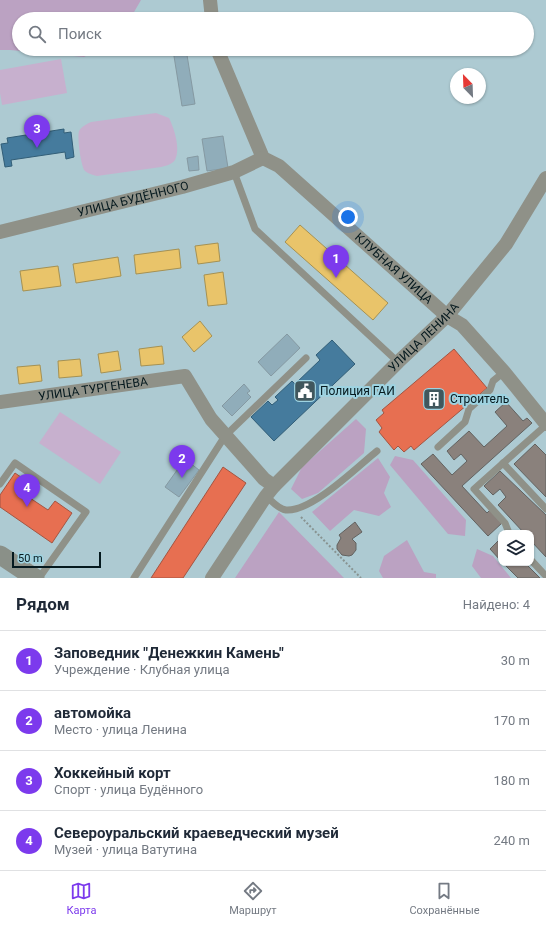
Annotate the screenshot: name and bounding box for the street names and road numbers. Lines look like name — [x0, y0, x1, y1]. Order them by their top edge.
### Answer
street label: УЛИЦА БУДЁННОГО — [76, 178, 190, 220]
street label: КЛУБНАЯ УЛИЦА — [352, 230, 436, 307]
street label: УЛИЦА ЛЕНИНА — [385, 300, 462, 375]
street label: УЛИЦА ТУРГЕНЕВА — [38, 374, 149, 404]

